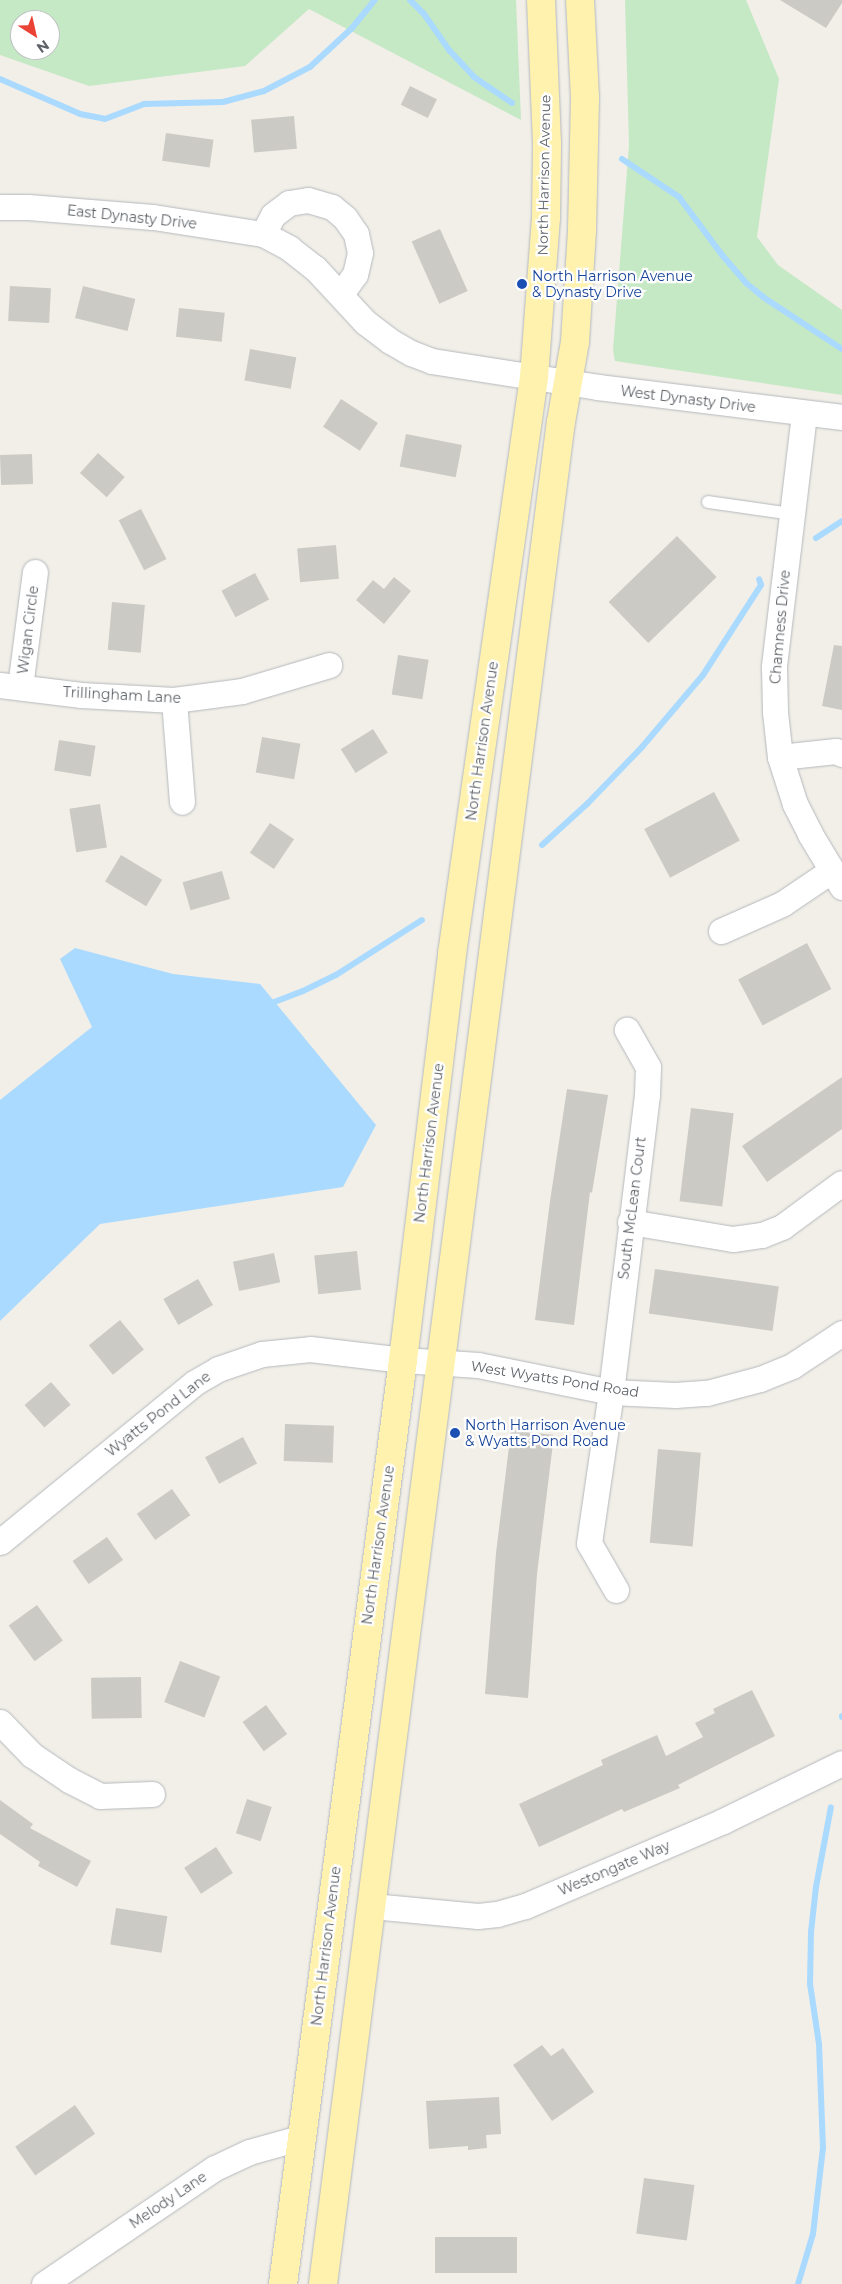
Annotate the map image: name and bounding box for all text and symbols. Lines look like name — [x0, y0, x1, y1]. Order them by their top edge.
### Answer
north arrow — [10, 10, 60, 60]
text: N — [33, 36, 53, 57]
street label: North Harrison Avenue — [534, 94, 554, 256]
street label: East Dynasty Drive — [66, 202, 198, 232]
place label: North Harrison Avenue & Dynasty Drive — [532, 268, 693, 300]
marker: North Harrison Avenue & Dynasty Drive — [516, 278, 528, 290]
street label: West Dynasty Drive — [619, 382, 757, 416]
street label: Chamness Drive — [767, 569, 793, 685]
street label: Wigan Circle — [14, 585, 42, 675]
street label: North Harrison Avenue — [462, 660, 502, 822]
street label: Trillingham Lane — [63, 684, 181, 706]
street label: North Harrison Avenue — [411, 1062, 447, 1224]
street label: South McLean Court — [615, 1136, 649, 1280]
street label: West Wyatts Pond Road — [470, 1357, 640, 1401]
street label: Wyatts Pond Lane — [102, 1368, 214, 1460]
place label: North Harrison Avenue & Wyatts Pond Road — [465, 1417, 626, 1450]
marker: North Harrison Avenue & Wyatts Pond Road — [449, 1427, 461, 1439]
street label: North Harrison Avenue — [358, 1464, 398, 1626]
street label: Westongate Way — [556, 1837, 672, 1899]
street label: North Harrison Avenue — [308, 1865, 344, 2027]
street label: Melody Lane — [126, 2168, 210, 2232]

